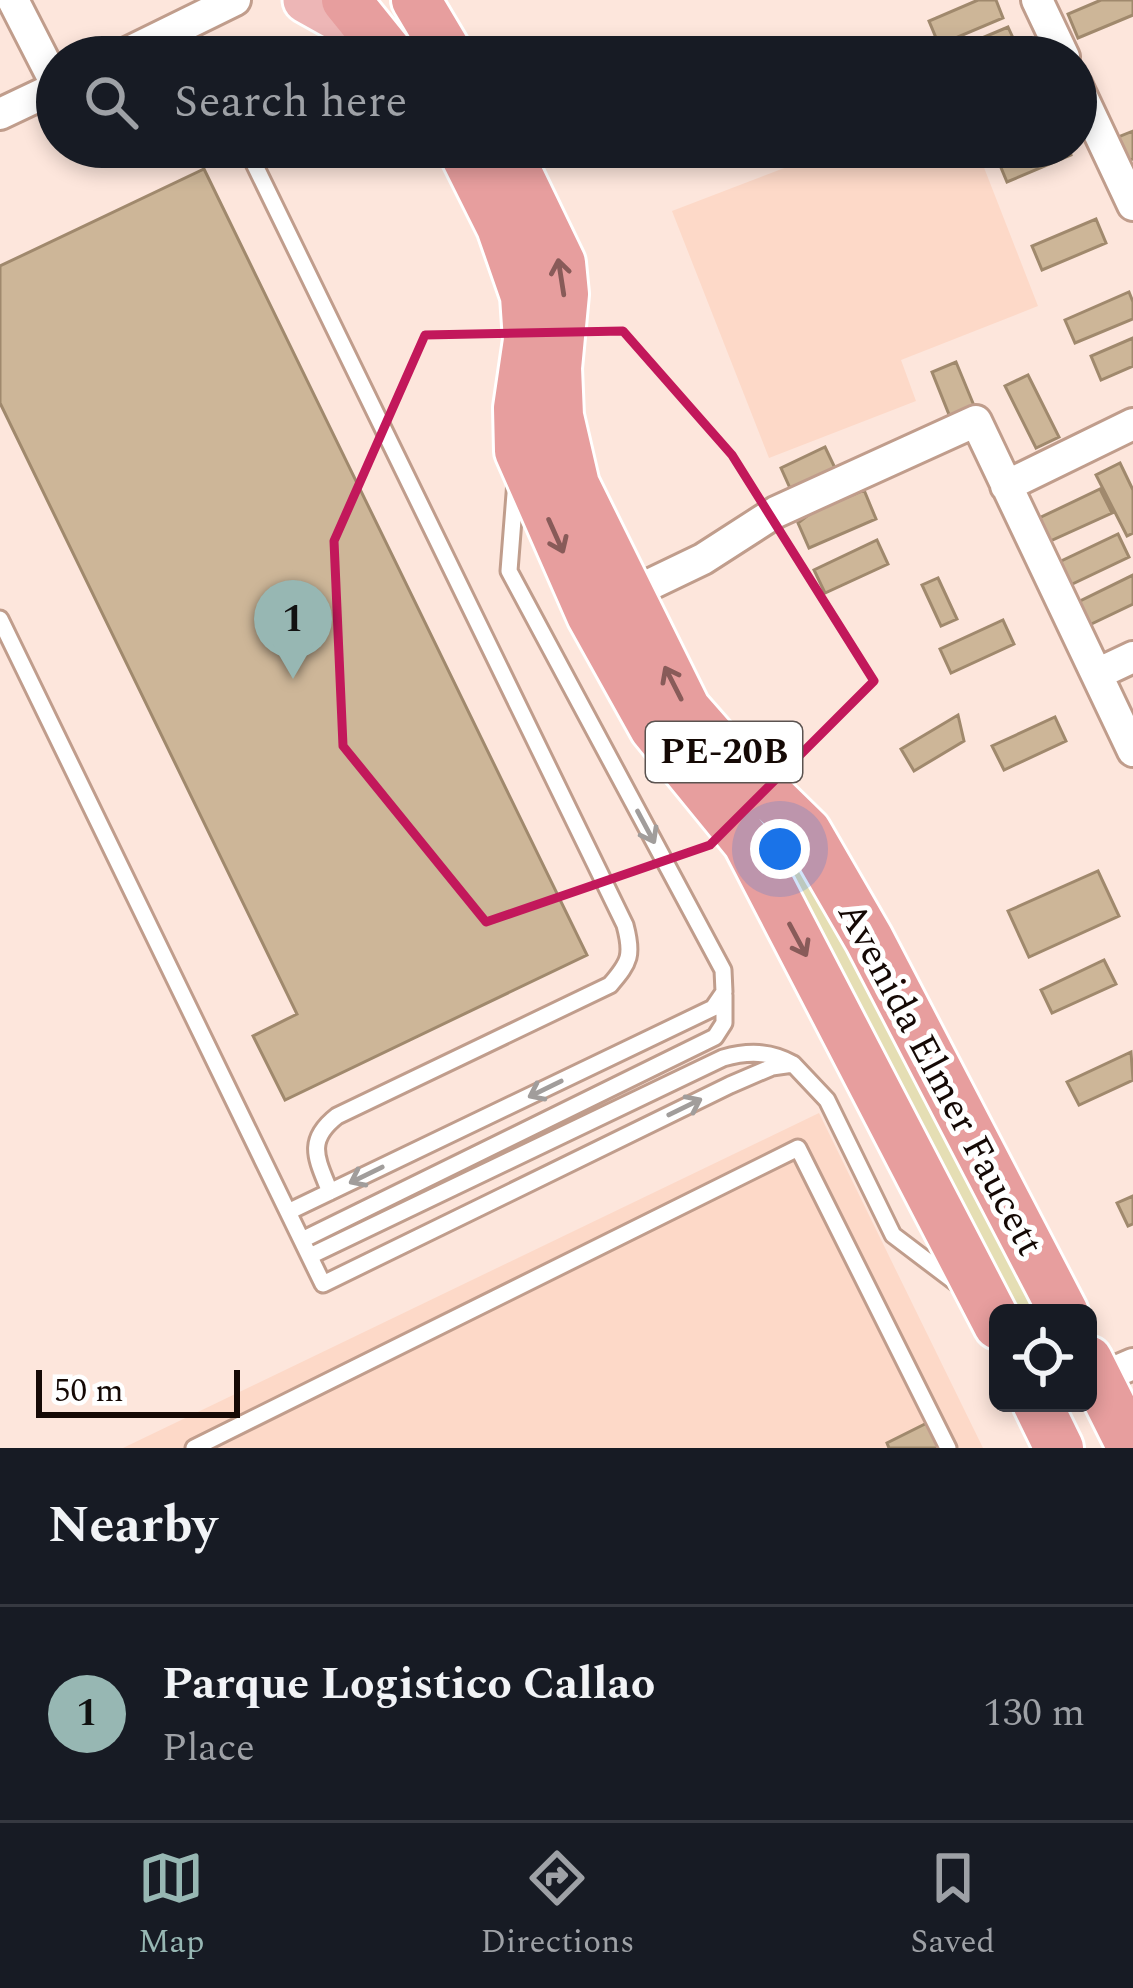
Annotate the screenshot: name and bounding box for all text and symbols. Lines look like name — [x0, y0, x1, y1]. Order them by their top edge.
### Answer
search box — [36, 36, 1097, 168]
text: Search here — [174, 68, 407, 137]
icon: search — [78, 69, 144, 135]
one-way arrow — [549, 258, 572, 297]
one-way arrow — [547, 517, 569, 553]
pin: 1 — [254, 580, 332, 679]
one-way arrow — [660, 666, 683, 701]
road number: PE-20B — [646, 722, 802, 782]
one-way arrow — [635, 809, 658, 844]
your location — [750, 819, 810, 879]
street label: Avenida Elmer Faucett — [821, 891, 1059, 1267]
one-way arrow — [788, 922, 811, 958]
one-way arrow — [528, 1079, 564, 1101]
one-way arrow — [666, 1095, 702, 1117]
one-way arrow — [349, 1165, 385, 1187]
map controls — [989, 1304, 1097, 1412]
button: locate — [989, 1304, 1097, 1412]
scale bar — [36, 1364, 240, 1417]
text: 50 m — [54, 1366, 124, 1416]
text: Nearby — [48, 1487, 217, 1565]
text: Parque Logistico Callao — [162, 1650, 655, 1719]
text: 1 — [76, 1684, 98, 1743]
text: 130 m — [983, 1684, 1085, 1743]
text: Place — [162, 1719, 255, 1778]
tab: Map — [138, 1845, 204, 1967]
tab: Directions — [480, 1845, 634, 1967]
tab: Saved — [910, 1845, 995, 1967]

